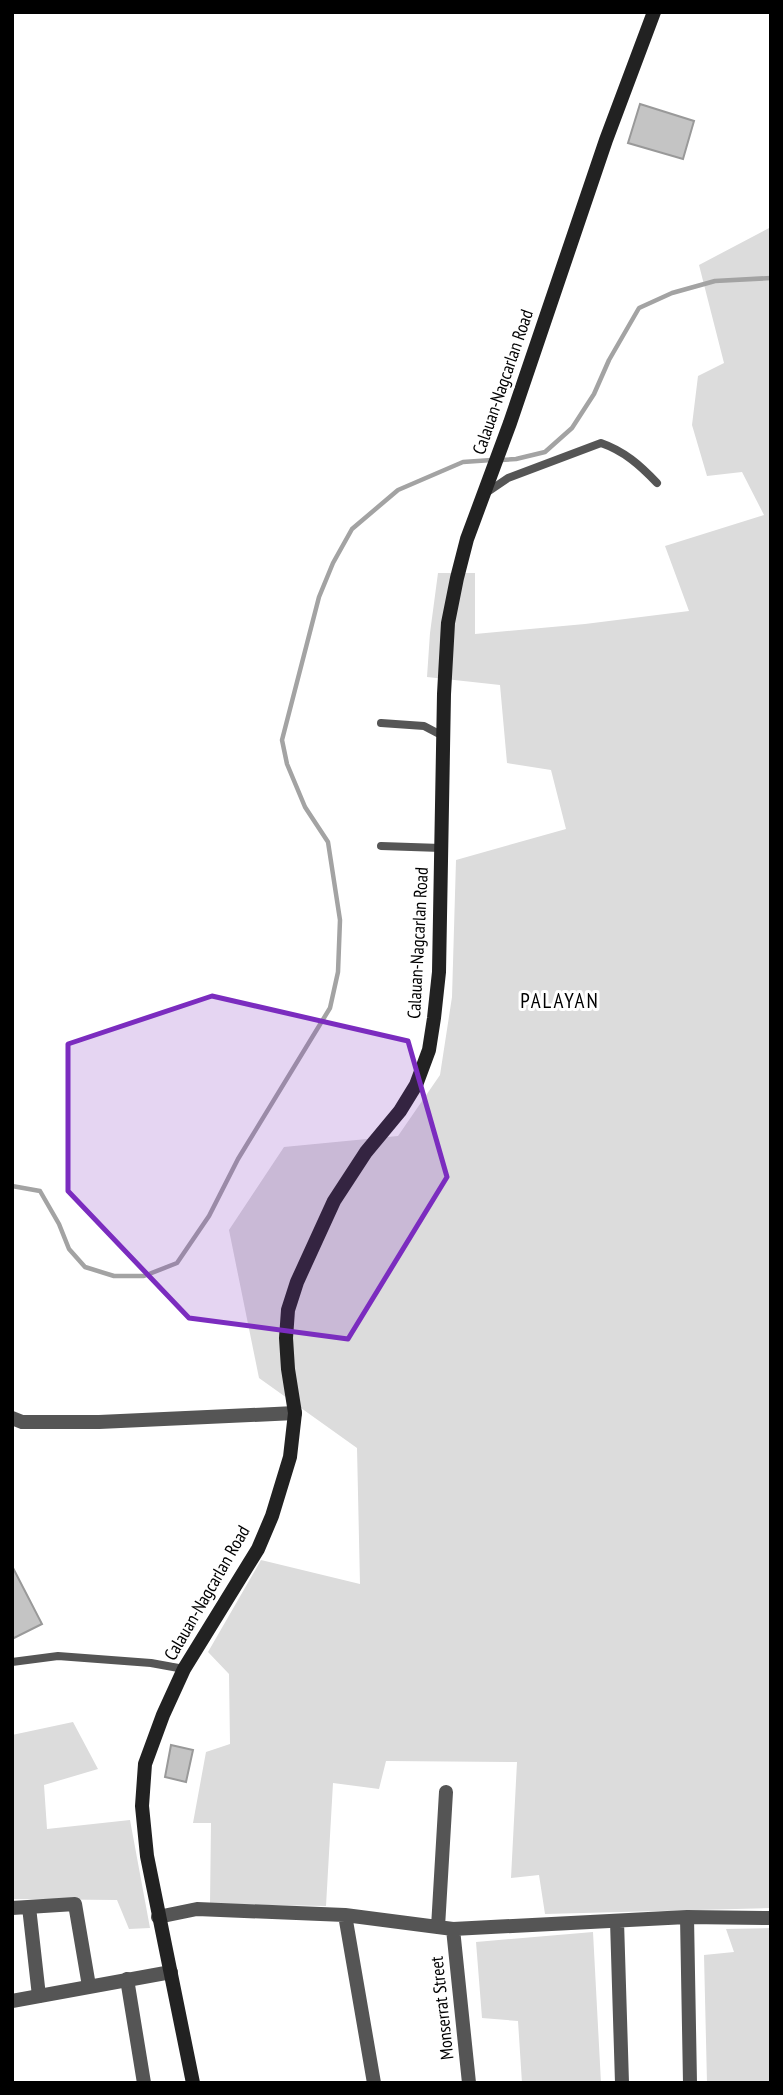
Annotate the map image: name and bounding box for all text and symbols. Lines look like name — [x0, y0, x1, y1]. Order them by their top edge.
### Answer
street label: Calauan-Nagcarlan Road — [467, 306, 538, 457]
street label: Calauan-Nagcarlan Road — [402, 867, 433, 1019]
district label: PALAYAN — [520, 987, 600, 1014]
street label: Calauan-Nagcarlan Road — [159, 1521, 254, 1664]
street label: Monserrat Street — [425, 1955, 458, 2061]

